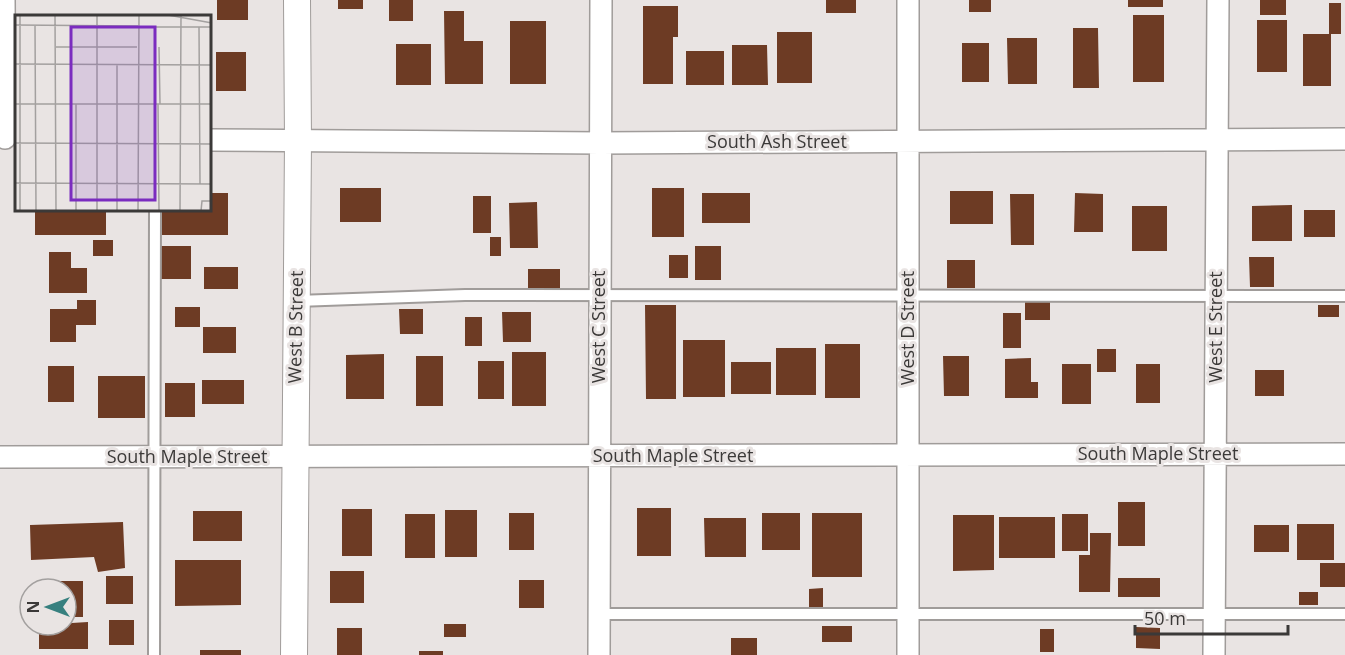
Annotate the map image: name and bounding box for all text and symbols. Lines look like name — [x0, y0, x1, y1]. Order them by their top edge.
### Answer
inset map — [15, 15, 212, 212]
street label: South Ash Street — [707, 129, 847, 153]
street label: West B Street — [282, 270, 308, 384]
street label: West C Street — [586, 271, 610, 383]
street label: West D Street — [895, 271, 919, 385]
street label: West E Street — [1203, 271, 1227, 383]
street label: South Maple Street — [1078, 441, 1238, 465]
street label: South Maple Street — [593, 443, 753, 467]
street label: South Maple Street — [107, 444, 267, 468]
north arrow — [18, 577, 78, 637]
scale bar — [1135, 598, 1288, 636]
text: N — [22, 600, 44, 614]
text: 50 m — [1144, 606, 1186, 630]

